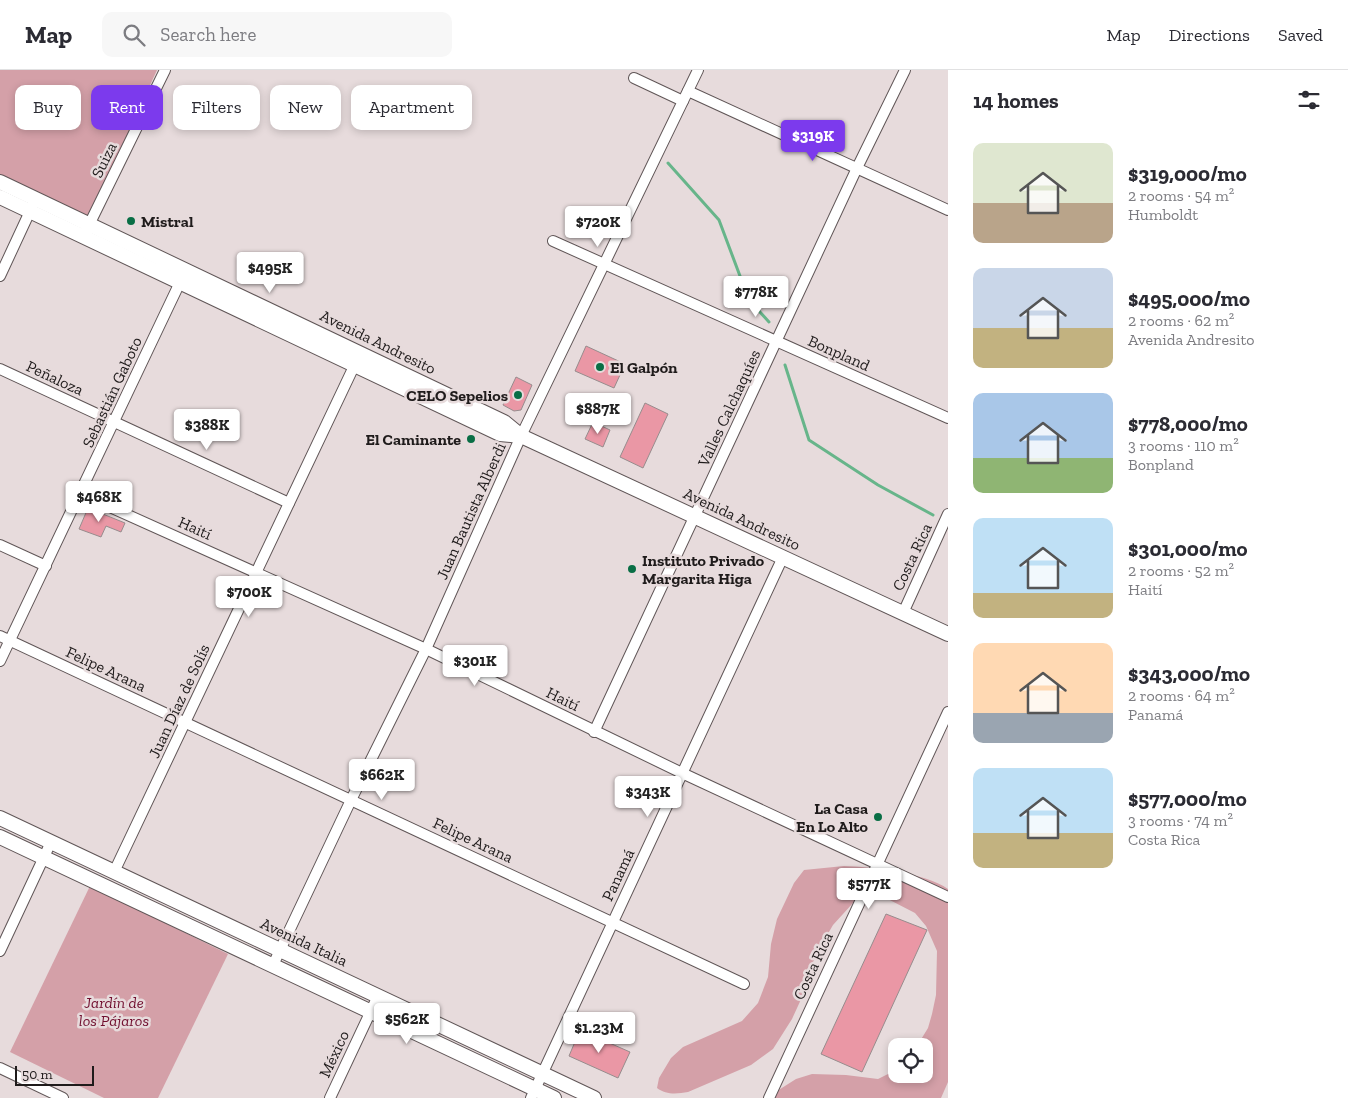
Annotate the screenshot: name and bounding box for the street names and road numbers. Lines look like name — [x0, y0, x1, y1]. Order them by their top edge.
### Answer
street label: Suiza — [87, 139, 121, 181]
street label: Avenida Andresito — [317, 306, 439, 378]
street label: Bonpland — [805, 331, 873, 375]
street label: Sebastián Gaboto — [78, 334, 146, 450]
street label: Valles Calchaquíes — [693, 347, 764, 470]
street label: Peñaloza — [23, 357, 87, 400]
street label: Juan Bautista Alberdi — [432, 439, 510, 582]
street label: Avenida Andresito — [681, 484, 803, 554]
street label: Haití — [175, 512, 215, 544]
street label: Costa Rica — [888, 520, 936, 594]
street label: Juan Díaz de Solís — [144, 641, 214, 761]
street label: Felipe Arana — [63, 642, 149, 696]
street label: Haití — [543, 683, 583, 715]
street label: Felipe Arana — [430, 813, 516, 867]
street label: Panamá — [598, 846, 638, 904]
street label: Avenida Italia — [257, 914, 351, 971]
street label: Costa Rica — [789, 929, 837, 1003]
street label: México — [315, 1028, 353, 1080]

